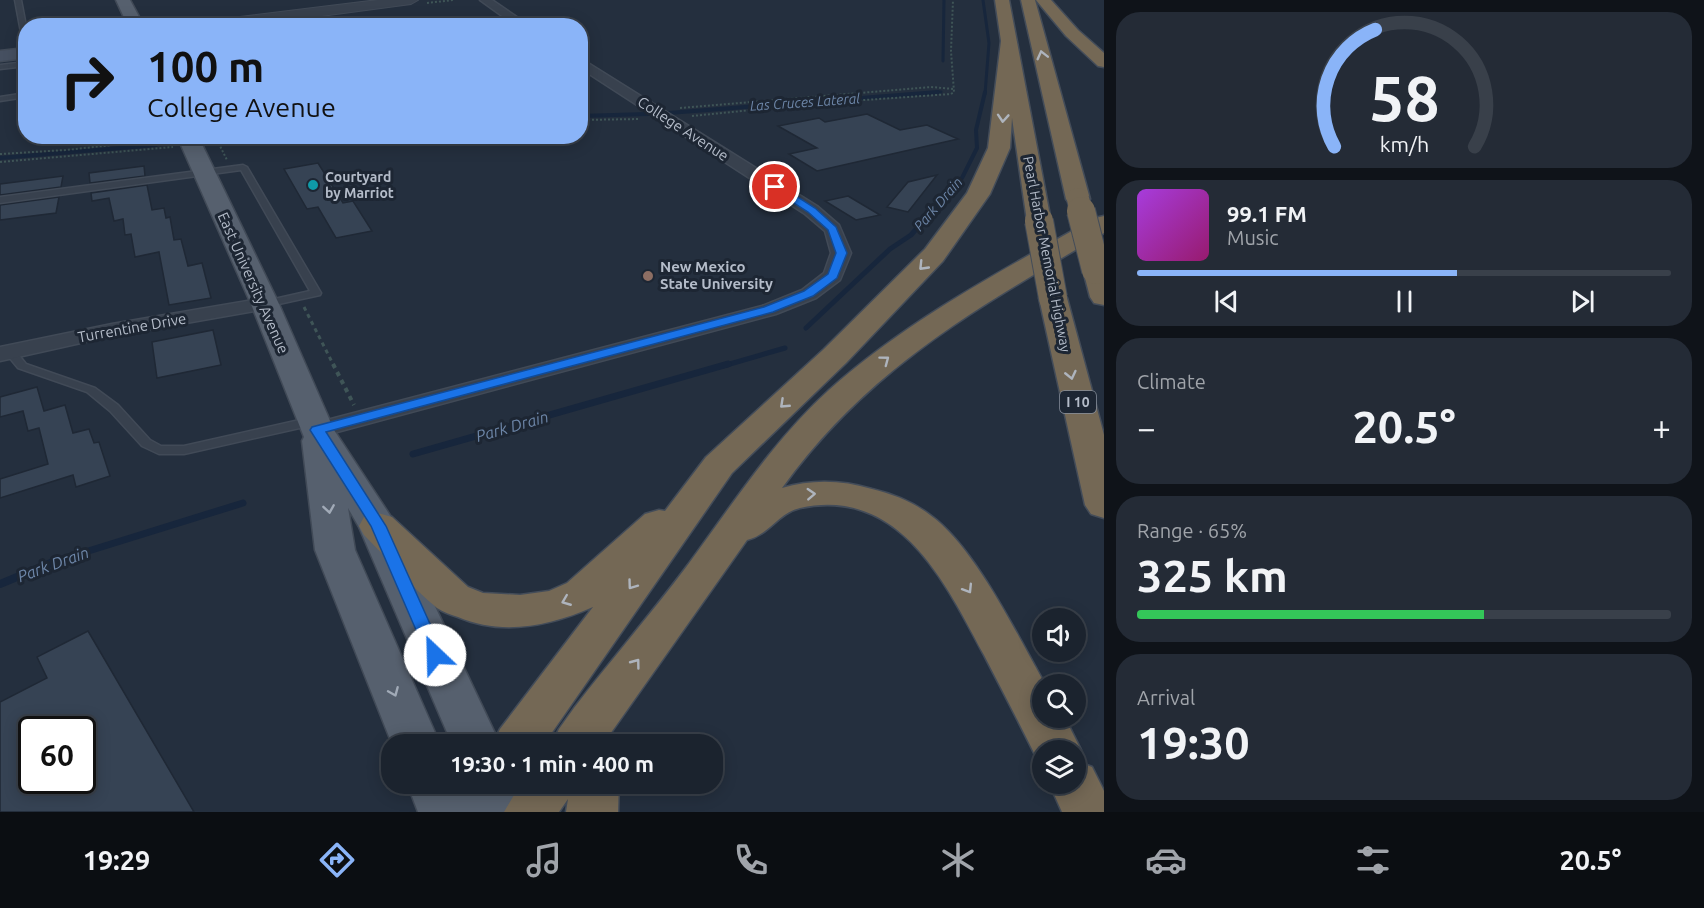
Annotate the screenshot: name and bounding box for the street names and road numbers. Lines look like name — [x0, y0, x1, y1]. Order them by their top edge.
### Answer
street label: College Avenue — [635, 93, 732, 164]
street label: Pearl Harbor Memorial Highway — [1020, 155, 1074, 354]
street label: East University Avenue — [215, 209, 292, 356]
street label: Turrentine Drive — [76, 310, 188, 345]
road number: I 10 — [1060, 391, 1096, 413]

